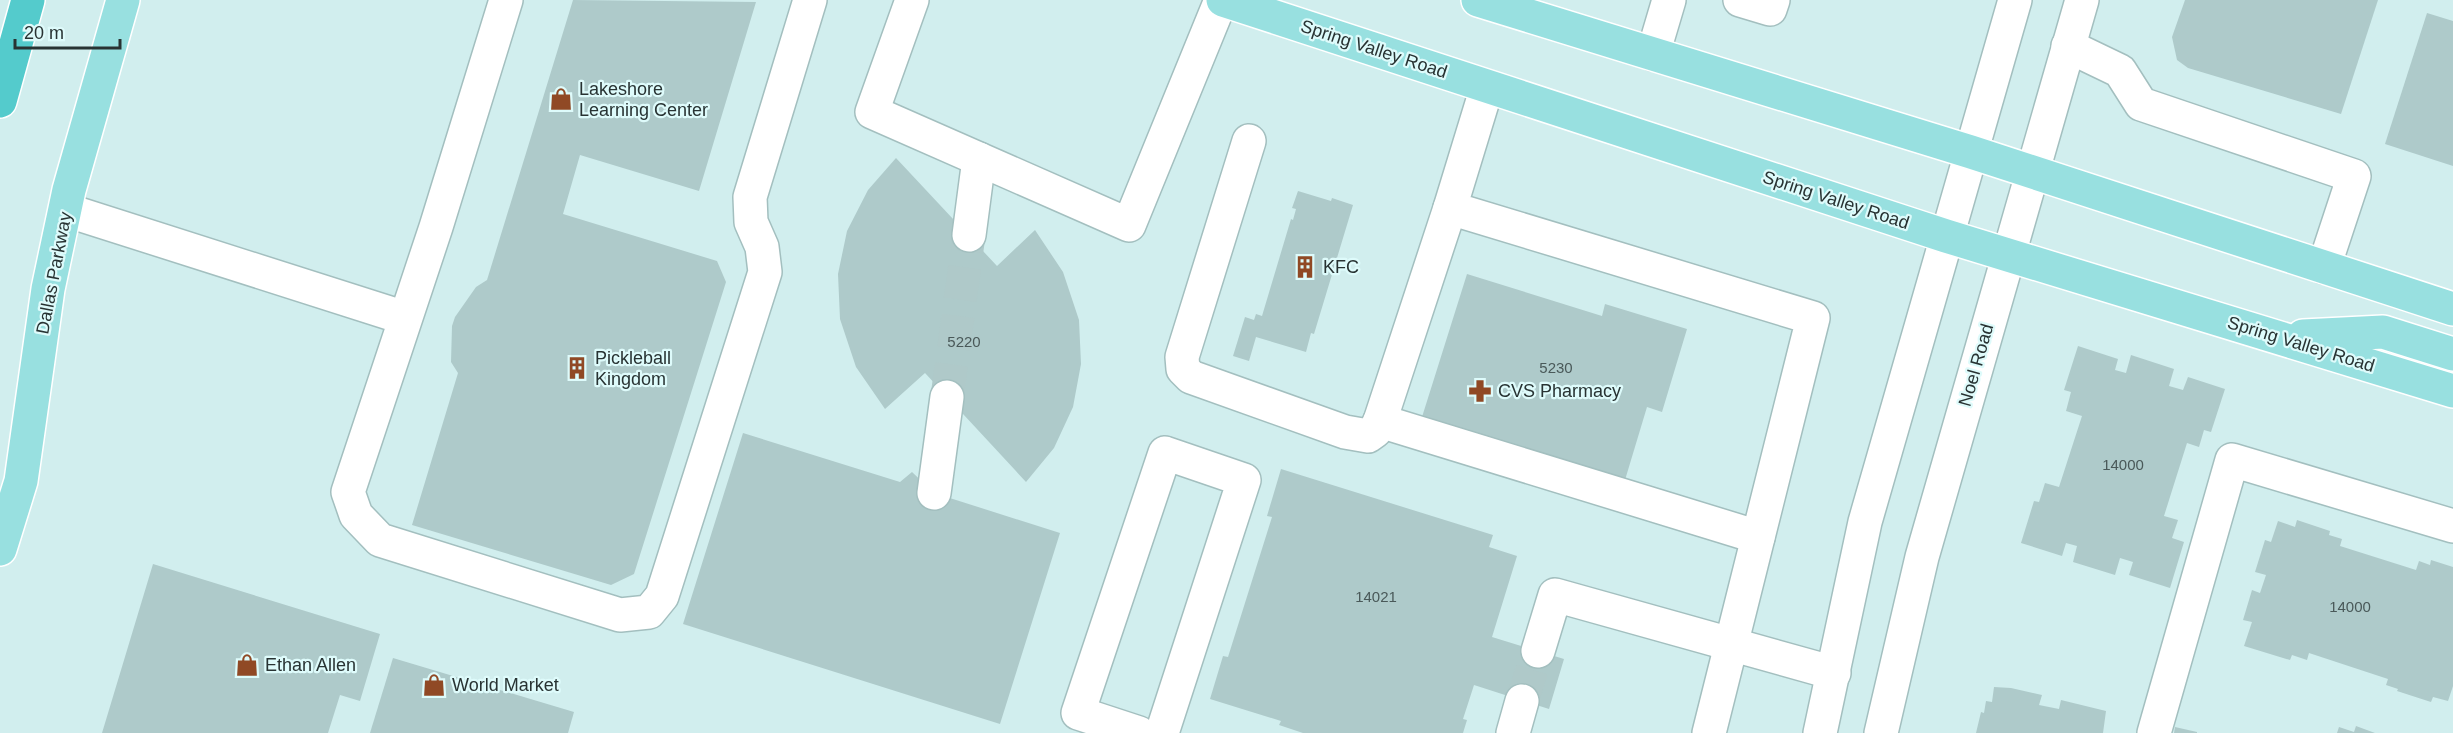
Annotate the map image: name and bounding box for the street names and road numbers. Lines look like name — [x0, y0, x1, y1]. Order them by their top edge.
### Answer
street label: Spring Valley Road — [1298, 16, 1450, 82]
street label: Spring Valley Road — [1760, 167, 1912, 233]
street label: Dallas Parkway — [32, 210, 76, 336]
street label: Spring Valley Road — [2225, 312, 2377, 376]
street label: Noel Road — [1955, 321, 1997, 409]

